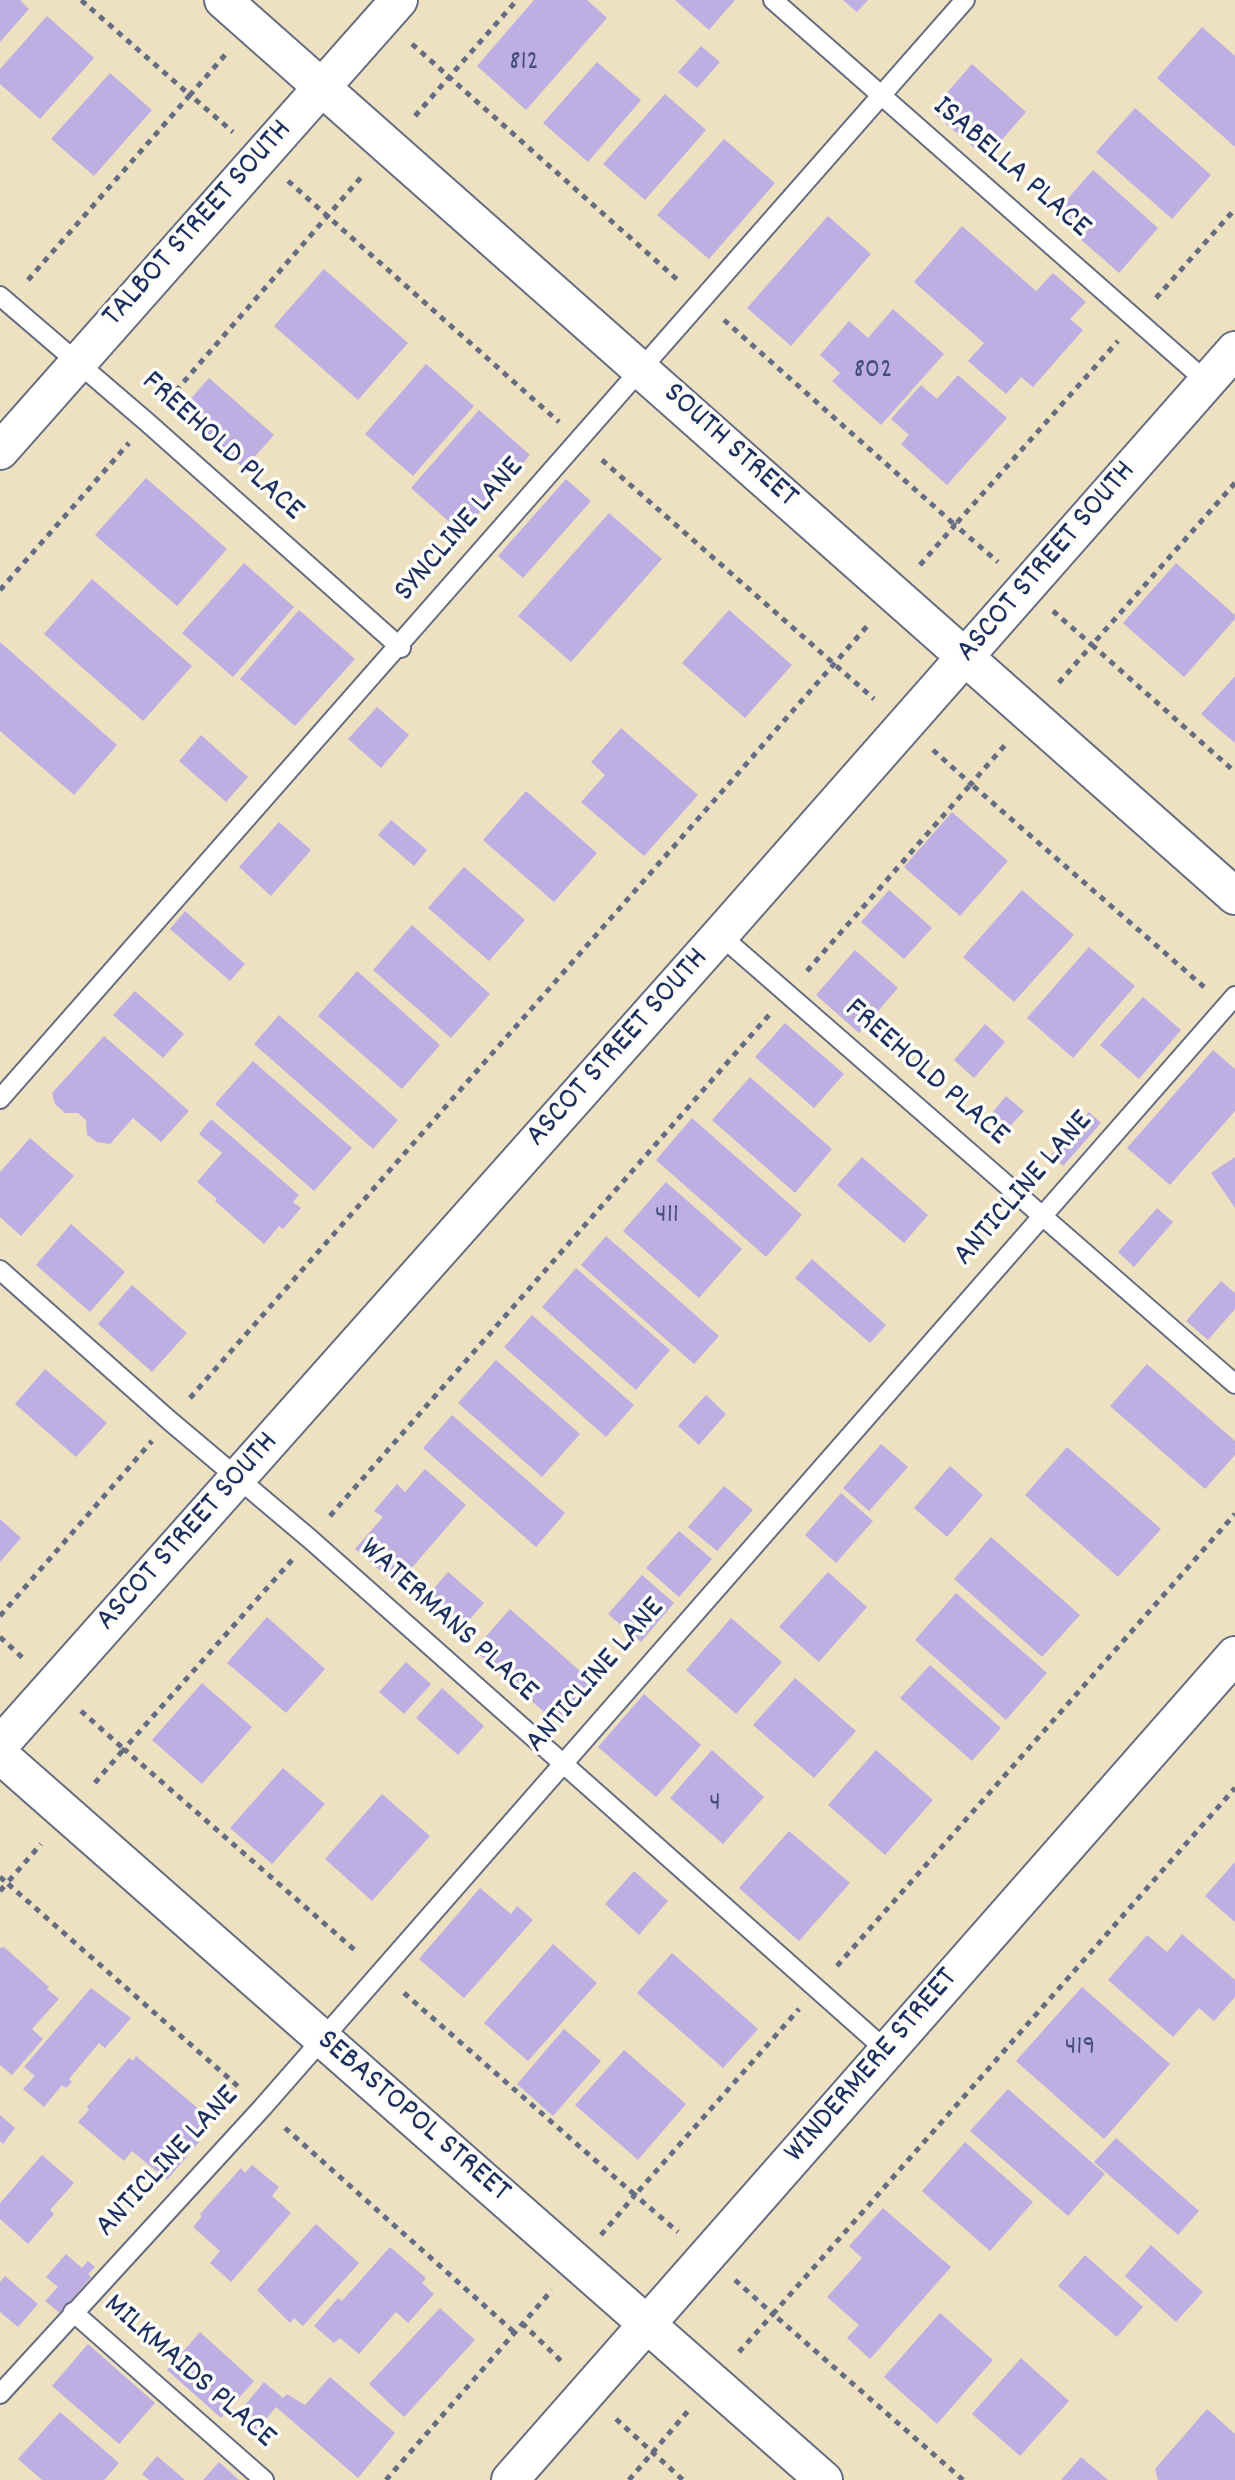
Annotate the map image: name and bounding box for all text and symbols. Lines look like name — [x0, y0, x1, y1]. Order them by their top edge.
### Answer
house number: 812 — [509, 47, 539, 81]
street label: ISABELLA PLACE — [923, 90, 1097, 248]
street label: TALBOT STREET SOUTH — [96, 113, 302, 337]
house number: 802 — [854, 355, 892, 389]
street label: FREEHOLD PLACE — [132, 365, 310, 531]
street label: SOUTH STREET — [653, 376, 805, 518]
street label: SYNCLINE LANE — [388, 451, 534, 611]
street label: ASCOT STREET SOUTH — [950, 454, 1146, 672]
street label: ASCOT STREET SOUTH — [520, 942, 718, 1156]
street label: FREEHOLD PLACE — [835, 992, 1015, 1156]
street label: ANTICLINE LANE — [947, 1104, 1103, 1276]
house number: 411 — [655, 1200, 679, 1234]
street label: ASCOT STREET SOUTH — [90, 1426, 288, 1640]
street label: WATERMANS PLACE — [350, 1532, 544, 1712]
street label: ANTICLINE LANE — [519, 1591, 675, 1763]
house number: 4 — [709, 1788, 721, 1822]
street label: WINDERMERE STREET — [778, 1962, 968, 2172]
street label: SEBASTOPOL STREET — [307, 2023, 517, 2213]
house number: 419 — [1065, 2032, 1095, 2066]
street label: ANTICLINE LANE — [89, 2079, 249, 2247]
street label: MILKMAIDS PLACE — [94, 2288, 282, 2458]

